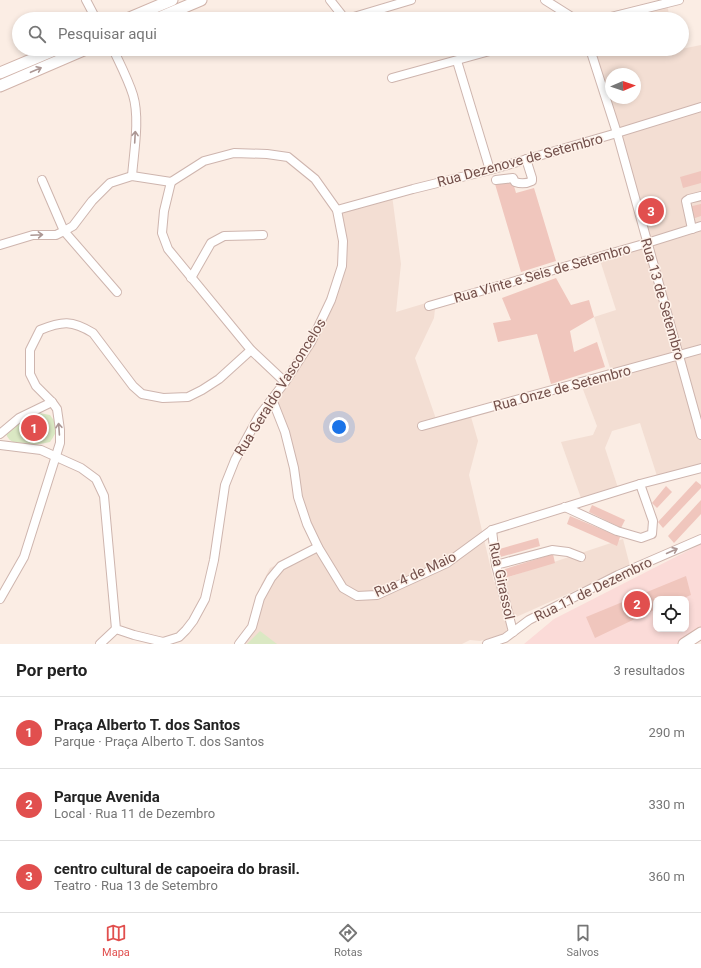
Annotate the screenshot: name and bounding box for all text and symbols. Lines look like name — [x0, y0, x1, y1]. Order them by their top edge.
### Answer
search box — [12, 12, 689, 56]
icon: search — [26, 23, 48, 45]
text: Pesquisar aqui — [58, 25, 157, 43]
one-way arrow — [29, 66, 41, 74]
north arrow — [605, 68, 641, 104]
street label: Rua Dezenove de Setembro — [435, 130, 605, 190]
one-way arrow — [132, 131, 139, 144]
pin: 3 — [638, 196, 664, 226]
one-way arrow — [31, 232, 44, 239]
street label: Rua 13 de Setembro — [638, 236, 688, 362]
street label: Rua Vinte e Seis de Setembro — [452, 240, 632, 306]
street label: Rua Geraldo Vasconcelos — [231, 315, 329, 459]
street label: Rua Onze de Setembro — [491, 362, 633, 414]
pin: 1 — [21, 413, 47, 443]
your location — [329, 417, 349, 437]
one-way arrow — [56, 423, 63, 436]
street label: Rua Girassol — [486, 541, 518, 621]
one-way arrow — [665, 547, 677, 554]
street label: Rua 4 de Maio — [371, 548, 459, 600]
street label: Rua 11 de Dezembro — [531, 554, 655, 624]
pin: 2 — [624, 589, 650, 619]
map controls — [653, 596, 689, 632]
button: locate — [653, 596, 689, 632]
text: Por perto — [16, 660, 87, 680]
text: 3 resultados — [613, 663, 685, 678]
text: Praça Alberto T. dos Santos — [54, 716, 240, 734]
text: 1 — [25, 725, 33, 740]
text: 290 m — [648, 725, 685, 740]
text: Parque · Praça Alberto T. dos Santos — [54, 734, 264, 749]
text: Parque Avenida — [54, 788, 160, 806]
text: 2 — [25, 797, 33, 812]
text: 330 m — [648, 797, 685, 812]
text: Local · Rua 11 de Dezembro — [54, 806, 215, 821]
text: centro cultural de capoeira do brasil. — [54, 860, 300, 878]
text: 3 — [25, 869, 33, 884]
text: 360 m — [648, 869, 685, 884]
text: Teatro · Rua 13 de Setembro — [54, 878, 218, 893]
tab: Mapa — [102, 922, 130, 959]
tab: Rotas — [334, 922, 362, 959]
tab: Salvos — [566, 922, 599, 959]

